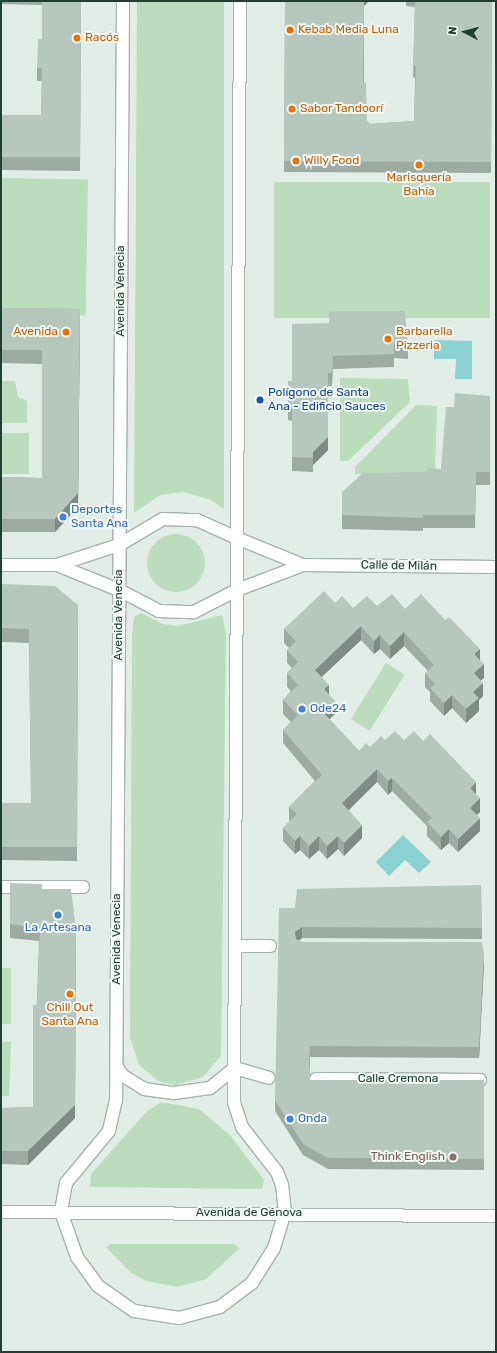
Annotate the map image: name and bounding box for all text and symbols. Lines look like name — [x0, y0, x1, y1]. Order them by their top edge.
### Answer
north arrow — [445, 12, 485, 52]
place label: Kebab Media Luna — [298, 23, 399, 37]
marker: Kebab Media Luna — [285, 25, 295, 35]
text: N — [446, 26, 459, 35]
place label: Racós — [85, 31, 119, 45]
marker: Racós — [72, 33, 82, 43]
place label: Sabor Tandoorí — [300, 102, 384, 116]
marker: Sabor Tandoorí — [287, 104, 297, 114]
place label: Willy Food — [304, 154, 360, 168]
marker: Willy Food — [291, 156, 301, 166]
marker: Marisquería Bahía — [414, 160, 424, 170]
place label: Marisquería Bahía — [387, 171, 451, 199]
street label: Avenida Venecia — [114, 245, 128, 337]
place label: Avenida — [13, 325, 58, 339]
place label: Barbarella Pizzeria — [396, 325, 453, 353]
marker: Avenida — [61, 327, 71, 337]
marker: Barbarella Pizzeria — [383, 334, 393, 344]
place label: Polígono de Santa Ana - Edificio Sauces — [268, 386, 386, 414]
marker: Polígono de Santa Ana - Edificio Sauces — [255, 395, 265, 405]
place label: Deportes Santa Ana — [71, 503, 128, 531]
marker: Deportes Santa Ana — [58, 512, 68, 522]
street label: Calle de Milán — [361, 558, 437, 574]
street label: Avenida Venecia — [112, 569, 126, 661]
place label: Ode24 — [310, 702, 346, 716]
marker: Ode24 — [297, 704, 307, 714]
street label: Avenida Venecia — [110, 893, 124, 985]
marker: La Artesana — [53, 910, 63, 920]
place label: La Artesana — [25, 921, 91, 935]
marker: Chill Out Santa Ana — [65, 989, 75, 999]
place label: Chill Out Santa Ana — [41, 1001, 99, 1029]
street label: Calle Cremona — [358, 1072, 438, 1086]
place label: Onda — [298, 1112, 327, 1126]
marker: Onda — [285, 1114, 295, 1124]
place label: Think English — [371, 1150, 445, 1164]
marker: Think English — [448, 1152, 458, 1162]
street label: Avenida de Génova — [196, 1206, 302, 1220]

